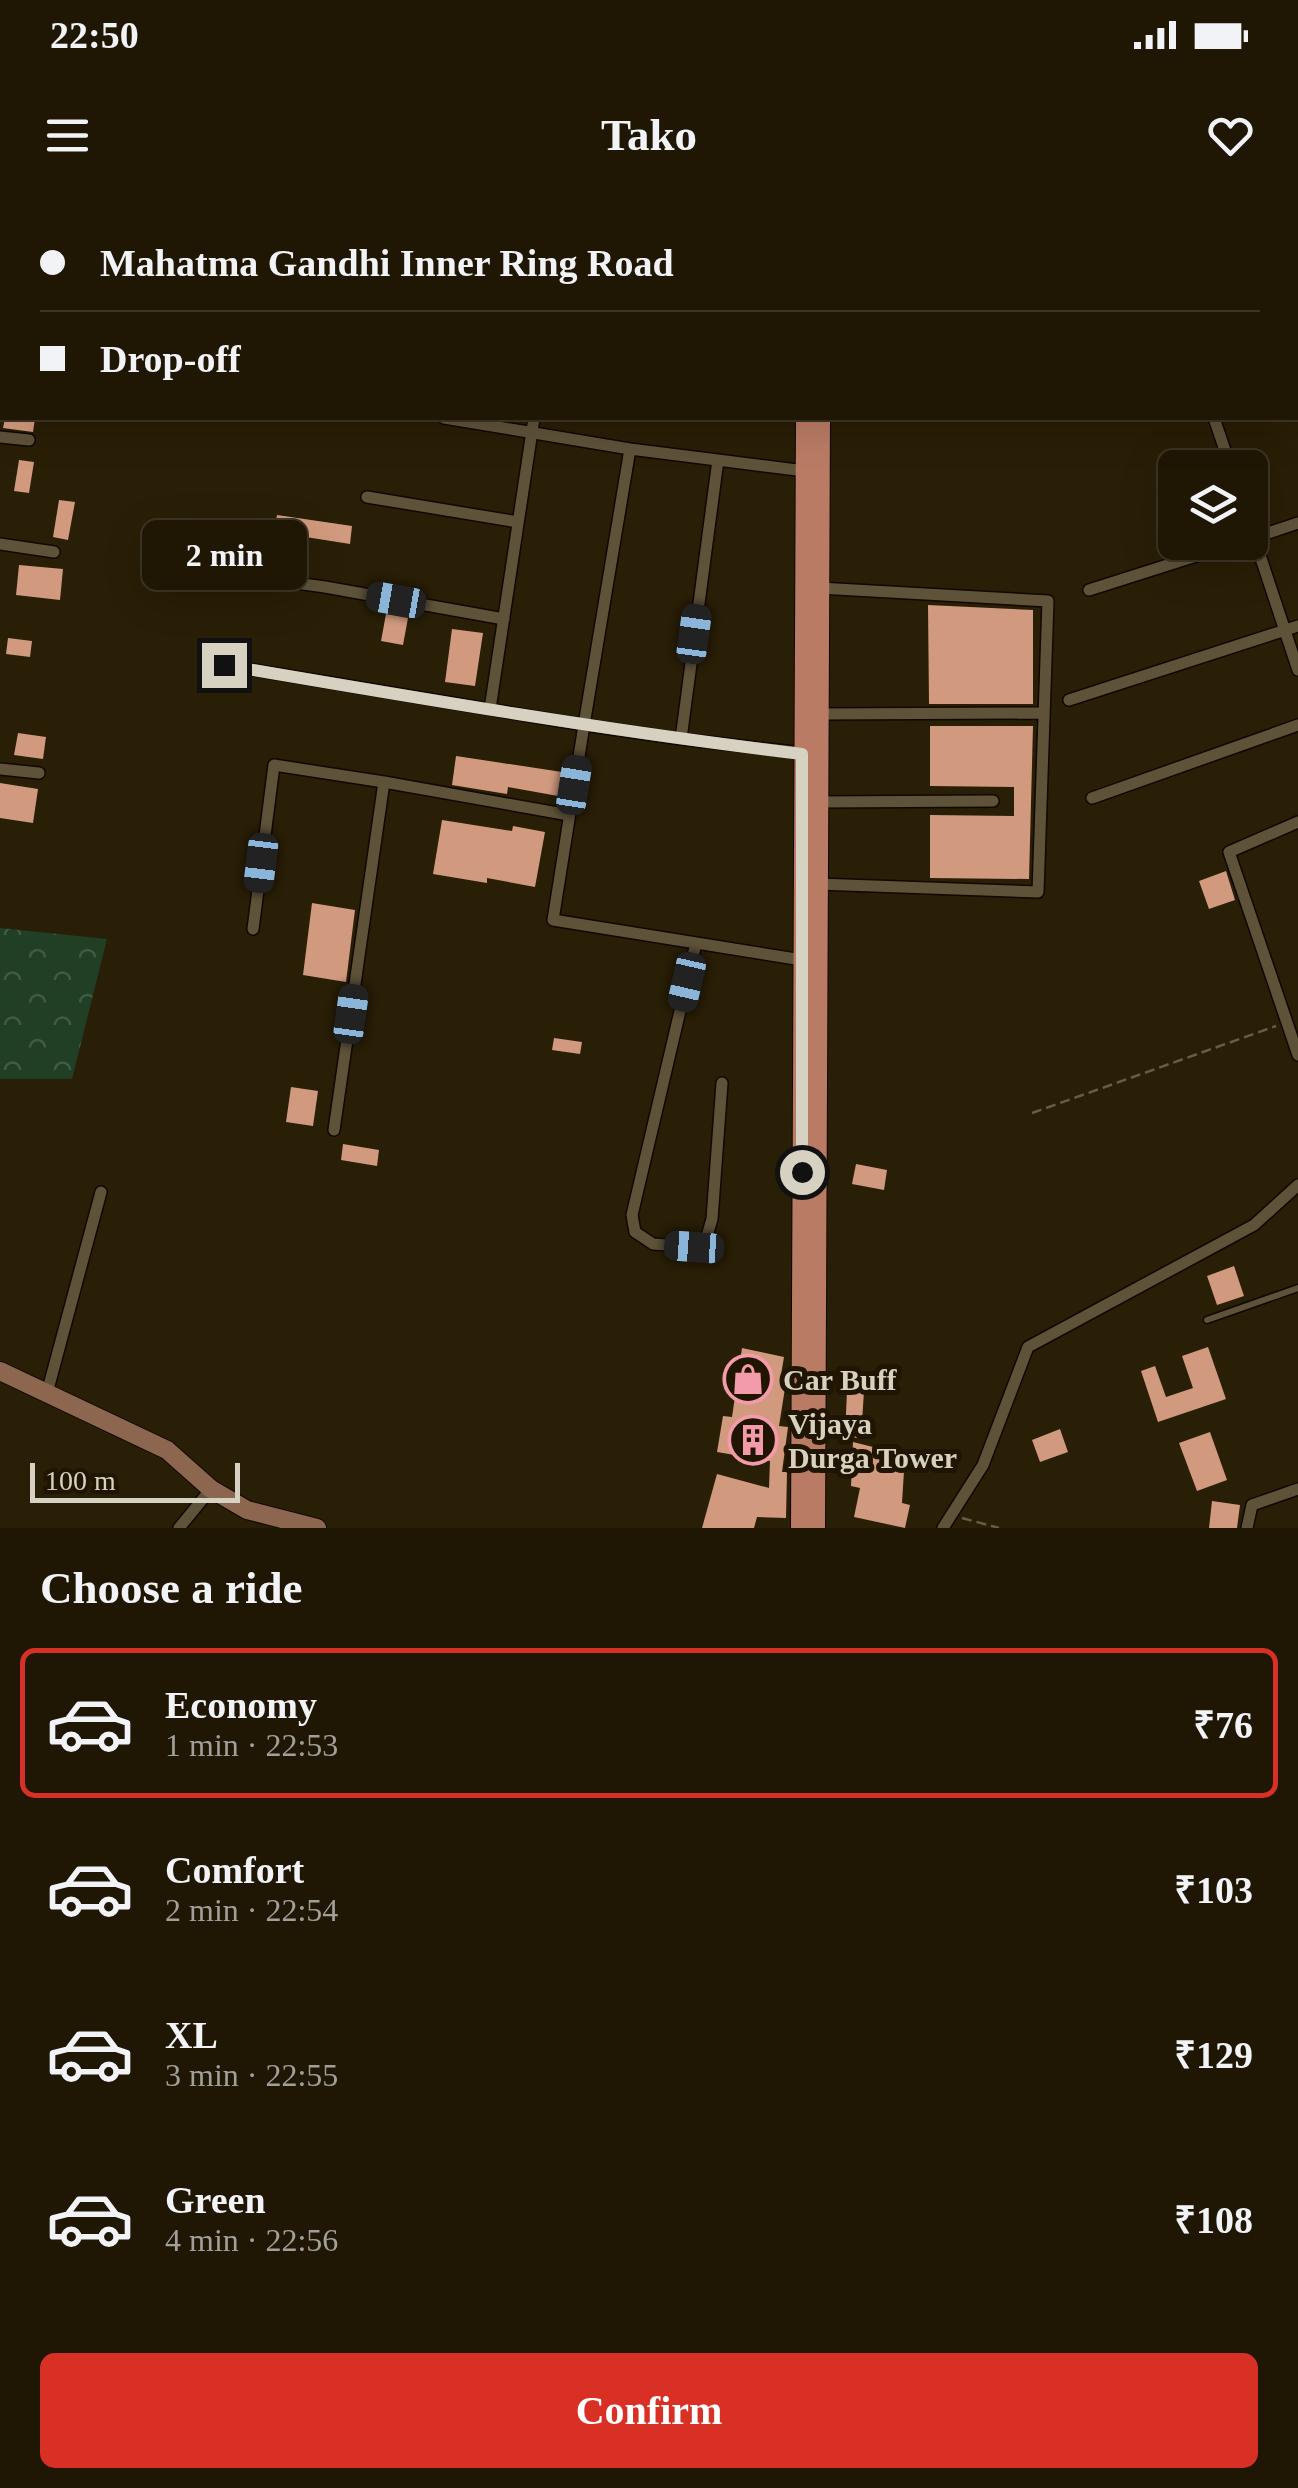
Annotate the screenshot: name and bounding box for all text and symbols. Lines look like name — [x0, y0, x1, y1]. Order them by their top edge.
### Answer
text: 22:50 — [50, 14, 139, 56]
icon: menu — [40, 108, 95, 163]
icon: heart — [1203, 108, 1258, 163]
text: Tako — [601, 110, 697, 160]
text: Mahatma Gandhi Inner Ring Road — [100, 242, 674, 284]
text: Drop-off — [100, 338, 241, 380]
map controls — [1158, 450, 1268, 560]
button: layers — [1158, 450, 1268, 560]
callout: 2 min — [142, 520, 306, 590]
text: 2 min — [186, 537, 263, 573]
car — [364, 580, 428, 620]
car — [675, 602, 713, 666]
route end — [202, 643, 247, 688]
car — [554, 753, 594, 817]
car — [242, 831, 280, 895]
car — [666, 949, 708, 1015]
car — [332, 982, 370, 1046]
route start — [780, 1150, 825, 1195]
car — [663, 1230, 725, 1264]
shop icon: Car Buff — [722, 1353, 774, 1405]
place label: Car Buff — [783, 1363, 898, 1396]
place label: Vijaya Durga Tower — [788, 1407, 957, 1474]
building icon: Vijaya Durga Tower — [727, 1414, 779, 1466]
scale bar — [30, 1458, 240, 1502]
text: 100 m — [45, 1465, 116, 1496]
text: Choose a ride — [40, 1563, 303, 1613]
icon: car — [45, 1678, 135, 1768]
text: Economy — [165, 1684, 317, 1726]
text: ₹76 — [1193, 1704, 1253, 1746]
text: 1 min · 22:53 — [165, 1727, 338, 1763]
icon: car — [45, 1843, 135, 1933]
text: Comfort — [165, 1849, 304, 1891]
text: ₹103 — [1174, 1869, 1253, 1911]
text: 2 min · 22:54 — [165, 1892, 338, 1928]
icon: car — [45, 2008, 135, 2098]
text: XL — [165, 2014, 218, 2056]
text: ₹129 — [1174, 2034, 1253, 2076]
text: 3 min · 22:55 — [165, 2057, 338, 2093]
icon: car — [45, 2173, 135, 2263]
text: Green — [165, 2179, 266, 2221]
text: ₹108 — [1174, 2199, 1253, 2241]
text: 4 min · 22:56 — [165, 2222, 338, 2258]
button: Confirm — [40, 2353, 1258, 2468]

